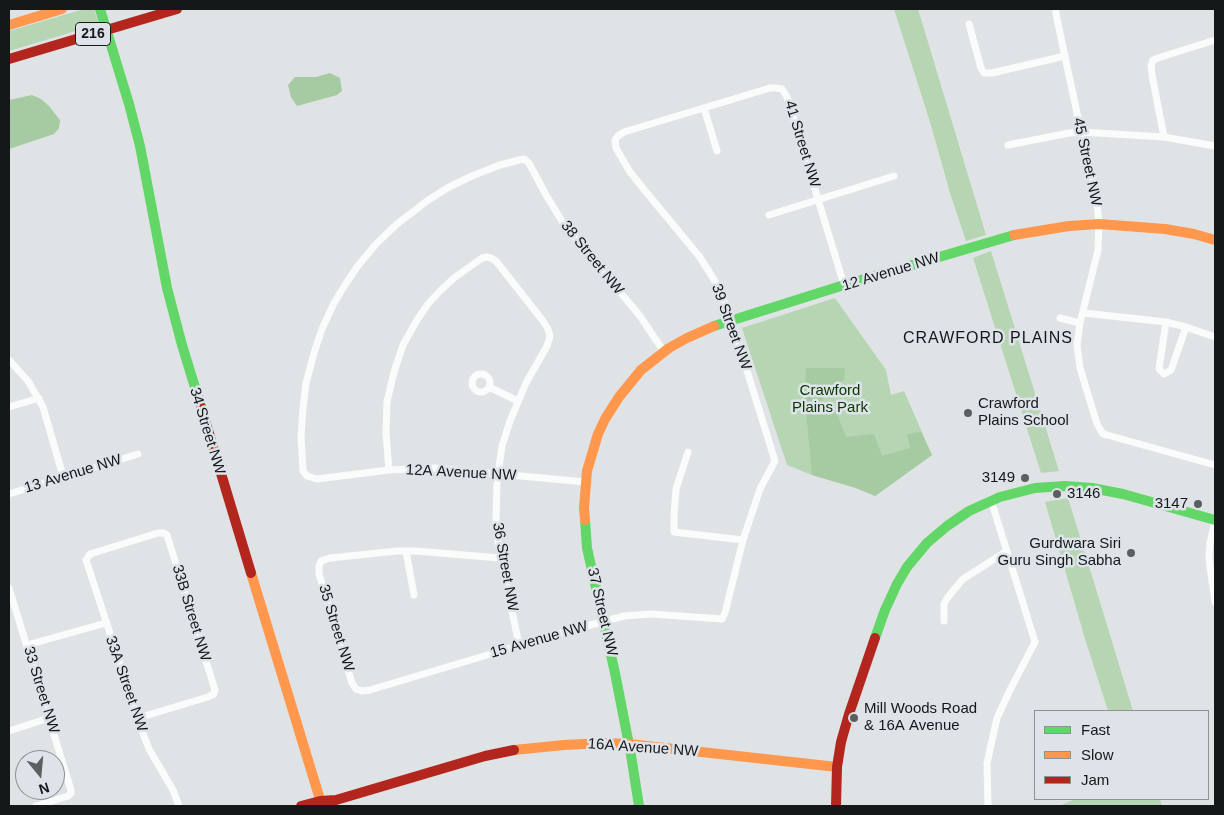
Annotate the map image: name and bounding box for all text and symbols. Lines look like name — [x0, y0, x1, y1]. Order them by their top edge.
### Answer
road number: 216 — [76, 22, 110, 46]
street label: 41 Street NW — [780, 98, 824, 190]
street label: 45 Street NW — [1069, 116, 1105, 208]
street label: 38 Street NW — [557, 217, 627, 299]
street label: 12 Avenue NW — [840, 249, 942, 295]
street label: 39 Street NW — [707, 282, 755, 372]
district label: CRAWFORD PLAINS — [901, 329, 1075, 349]
park label: Crawford Plains Park — [792, 382, 868, 417]
street label: 34 Street NW — [185, 385, 229, 477]
place label: Crawford Plains School — [978, 395, 1069, 430]
marker: Crawford Plains School — [962, 407, 974, 419]
street label: 13 Avenue NW — [22, 451, 124, 497]
street label: 12A Avenue NW — [405, 461, 517, 485]
place label: 3149 — [982, 469, 1015, 487]
marker: 3149 — [1019, 472, 1031, 484]
place label: 3146 — [1067, 485, 1100, 503]
marker: 3146 — [1051, 488, 1063, 500]
place label: 3147 — [1155, 495, 1188, 513]
marker: 3147 — [1192, 498, 1204, 510]
street label: 36 Street NW — [488, 521, 522, 613]
place label: Gurdwara Siri Guru Singh Sabha — [998, 535, 1121, 570]
marker: Gurdwara Siri Guru Singh Sabha — [1125, 547, 1137, 559]
street label: 33B Street NW — [168, 563, 214, 663]
street label: 37 Street NW — [583, 566, 621, 658]
street label: 35 Street NW — [314, 582, 358, 674]
street label: 15 Avenue NW — [488, 617, 590, 663]
street label: 33A Street NW — [101, 634, 151, 734]
street label: 33 Street NW — [19, 644, 63, 736]
place label: Mill Woods Road & 16A Avenue — [864, 700, 977, 735]
legend — [1034, 710, 1209, 800]
marker: Mill Woods Road & 16A Avenue — [848, 712, 860, 724]
text: Fast — [1081, 721, 1110, 738]
street label: 16A Avenue NW — [587, 735, 699, 761]
text: Slow — [1081, 746, 1114, 763]
north arrow — [15, 750, 65, 800]
text: Jam — [1081, 771, 1109, 788]
text: N — [37, 779, 51, 798]

